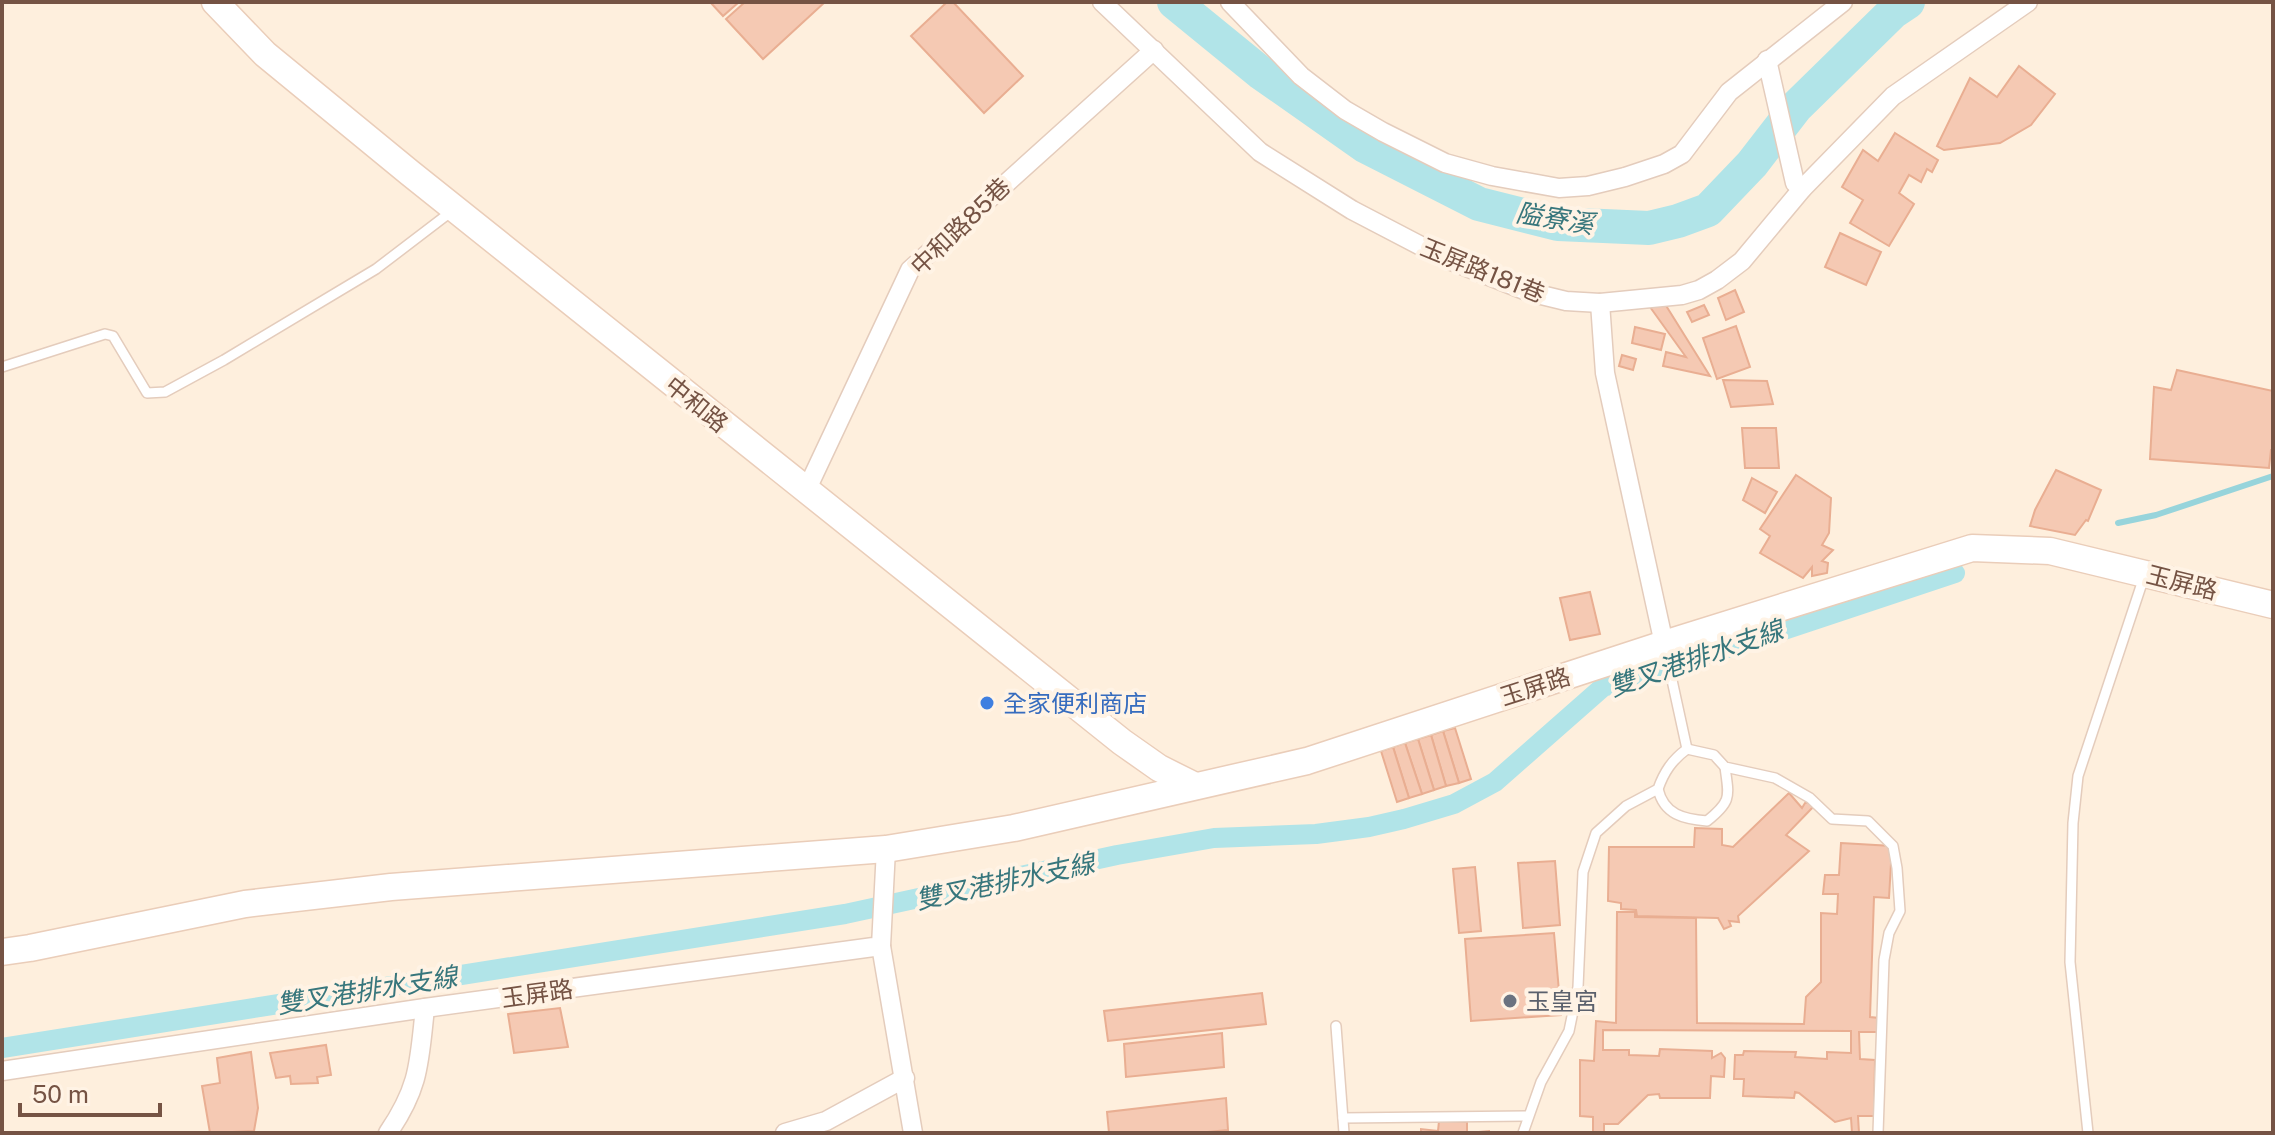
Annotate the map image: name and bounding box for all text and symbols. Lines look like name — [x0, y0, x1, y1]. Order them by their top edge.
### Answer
street label: 中和路85巷 — [905, 172, 1015, 280]
water label: 隘寮溪 — [1514, 197, 1600, 240]
street label: 玉屏路181巷 — [1417, 232, 1549, 308]
street label: 中和路 — [660, 370, 734, 438]
street label: 玉屏路 — [2144, 560, 2220, 604]
water label: 雙叉港排水支線 — [1605, 613, 1790, 702]
street label: 玉屏路 — [1496, 662, 1574, 710]
place label: 全家便利商店 — [1003, 689, 1147, 717]
marker: 全家便利商店 — [978, 694, 996, 712]
water label: 雙叉港排水支線 — [913, 846, 1100, 915]
water label: 雙叉港排水支線 — [275, 960, 462, 1020]
street label: 玉屏路 — [499, 974, 575, 1012]
place label: 玉皇宮 — [1526, 987, 1598, 1015]
marker: 玉皇宮 — [1501, 992, 1519, 1010]
scale bar — [20, 1067, 160, 1117]
text: 50 m — [32, 1080, 89, 1108]

